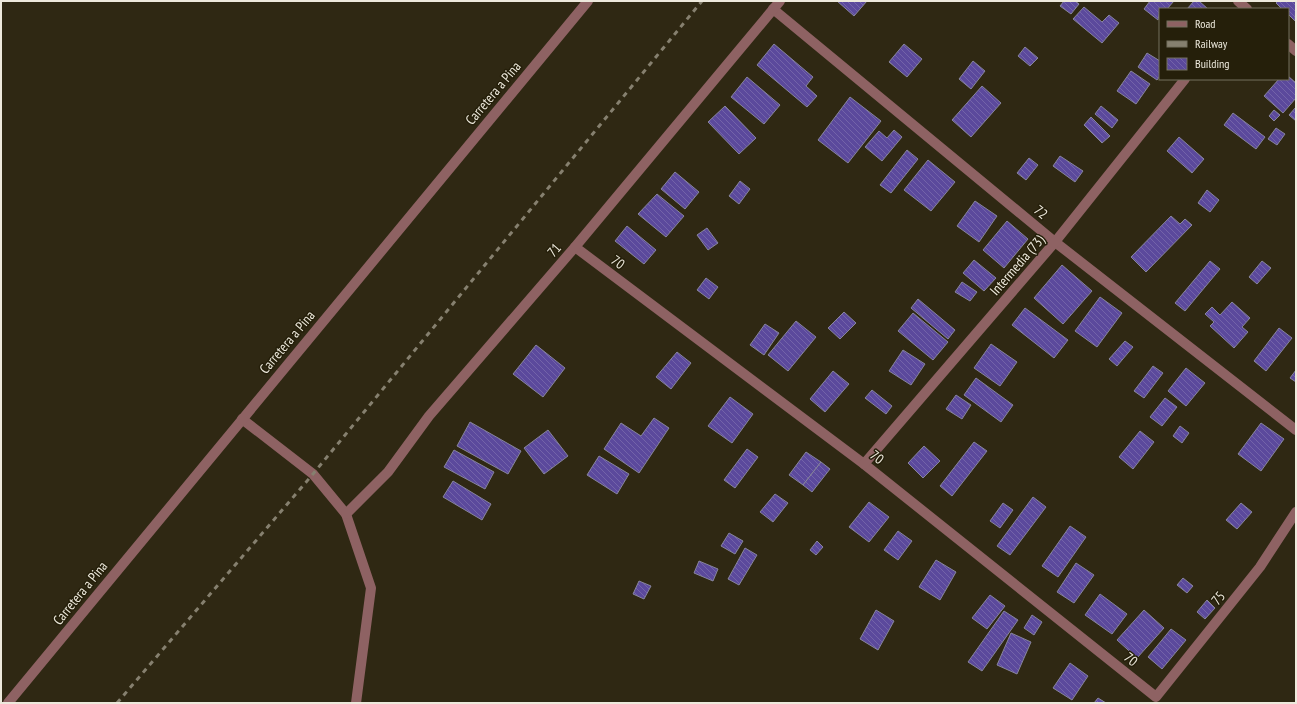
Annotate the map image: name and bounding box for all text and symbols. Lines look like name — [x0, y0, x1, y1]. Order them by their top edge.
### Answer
legend — [1159, 8, 1289, 80]
text: Road — [1195, 16, 1215, 31]
text: Railway — [1195, 36, 1228, 51]
text: Building — [1195, 56, 1230, 71]
street label: Carretera a Pina — [461, 58, 525, 128]
street label: 72 — [1030, 201, 1052, 223]
street label: Intermedia (73) — [986, 230, 1049, 299]
street label: 71 — [543, 239, 565, 261]
street label: 70 — [608, 251, 628, 273]
street label: Carretera a Pina — [255, 307, 319, 377]
street label: 70 — [866, 446, 888, 468]
street label: Carretera a Pina — [49, 557, 111, 629]
street label: 75 — [1207, 587, 1229, 609]
street label: 70 — [1120, 648, 1142, 670]

